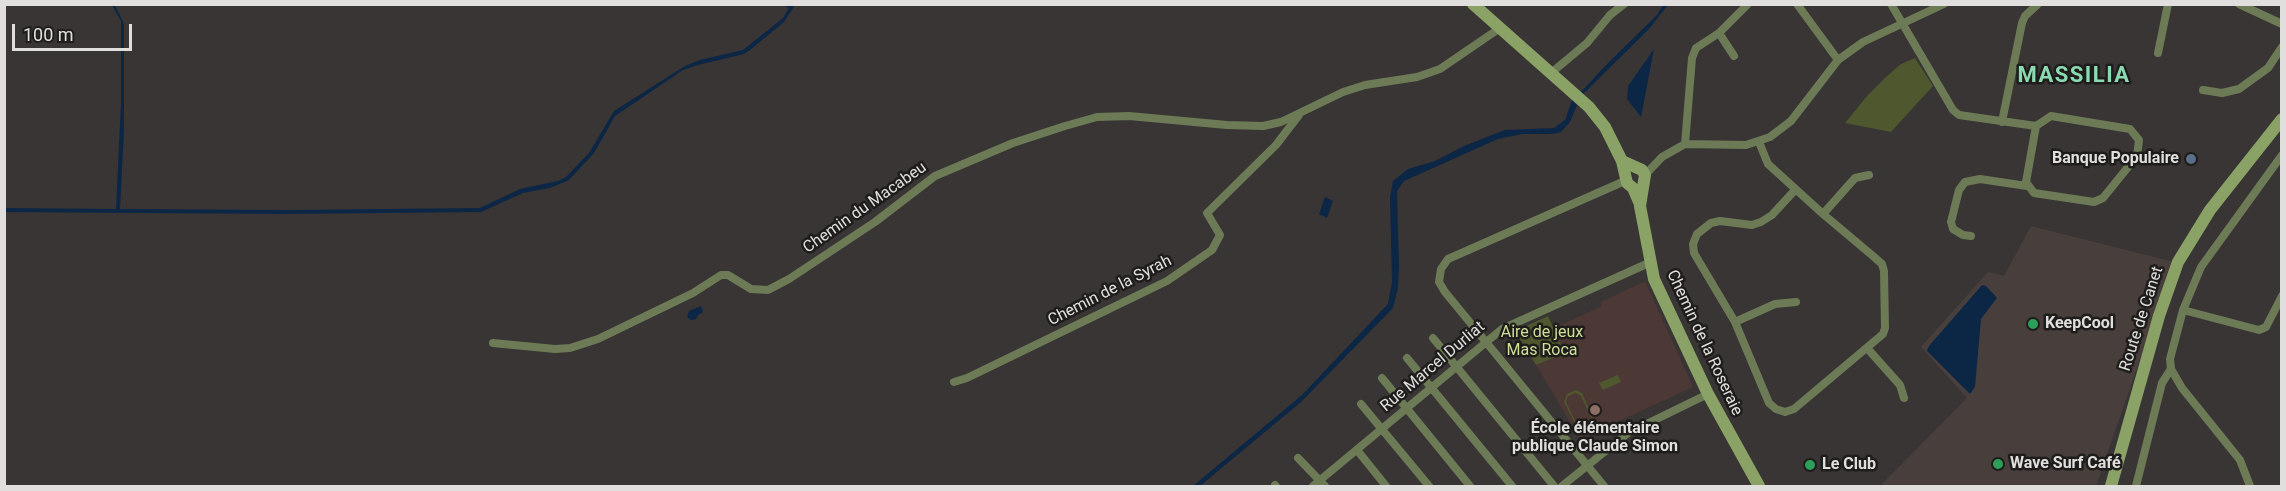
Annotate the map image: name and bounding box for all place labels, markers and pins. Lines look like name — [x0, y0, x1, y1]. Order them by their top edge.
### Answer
place label: Banque Populaire — [2052, 149, 2179, 169]
marker: Banque Populaire — [2184, 152, 2198, 166]
place label: KeepCool — [2045, 314, 2114, 334]
marker: KeepCool — [2026, 317, 2040, 331]
marker: École élémentaire publique Claude Simon — [1588, 403, 1602, 417]
place label: École élémentaire publique Claude Simon — [1512, 419, 1678, 457]
place label: Wave Surf Café — [2010, 454, 2121, 474]
place label: Le Club — [1822, 455, 1876, 475]
marker: Wave Surf Café — [1991, 457, 2005, 471]
marker: Le Club — [1803, 458, 1817, 472]

